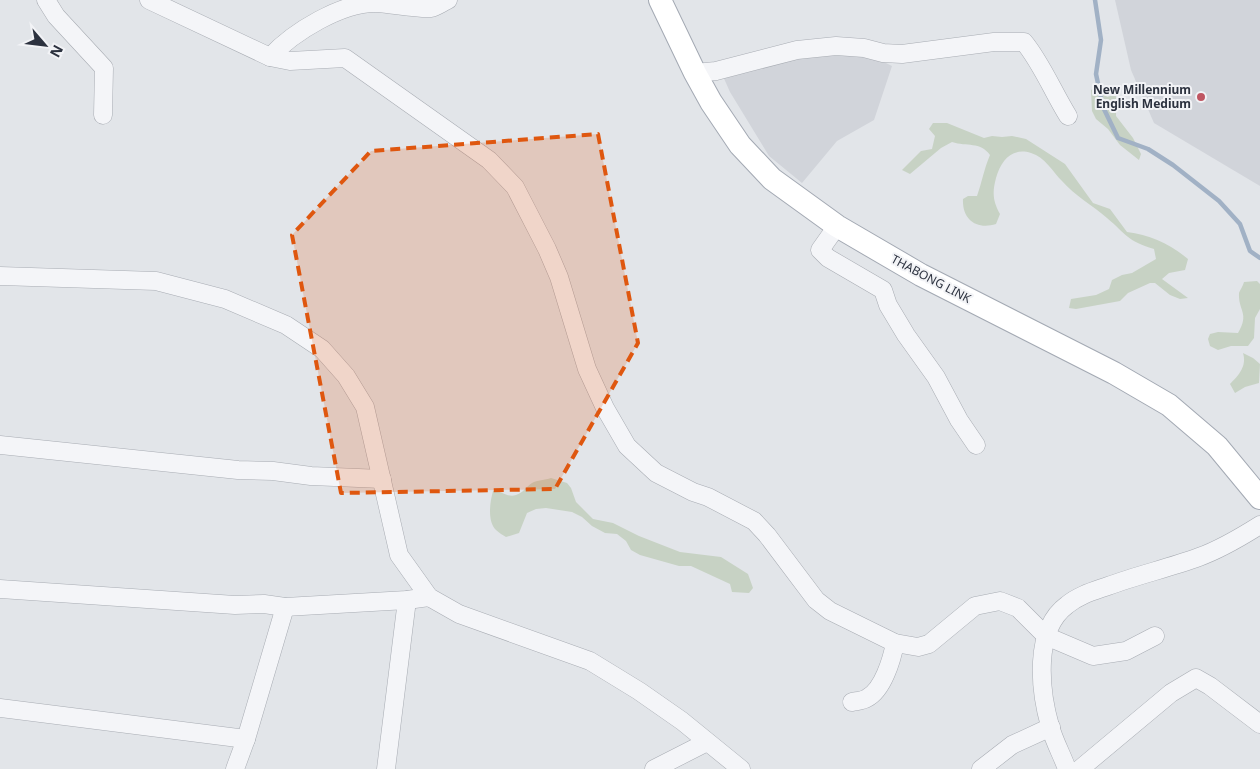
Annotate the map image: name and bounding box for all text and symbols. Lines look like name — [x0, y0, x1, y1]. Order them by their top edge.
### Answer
north arrow — [20, 20, 70, 70]
text: N — [46, 42, 68, 61]
place label: New Millennium English Medium — [1093, 81, 1191, 112]
marker: New Millennium English Medium — [1195, 91, 1207, 103]
street label: THABONG LINK — [888, 250, 975, 307]

